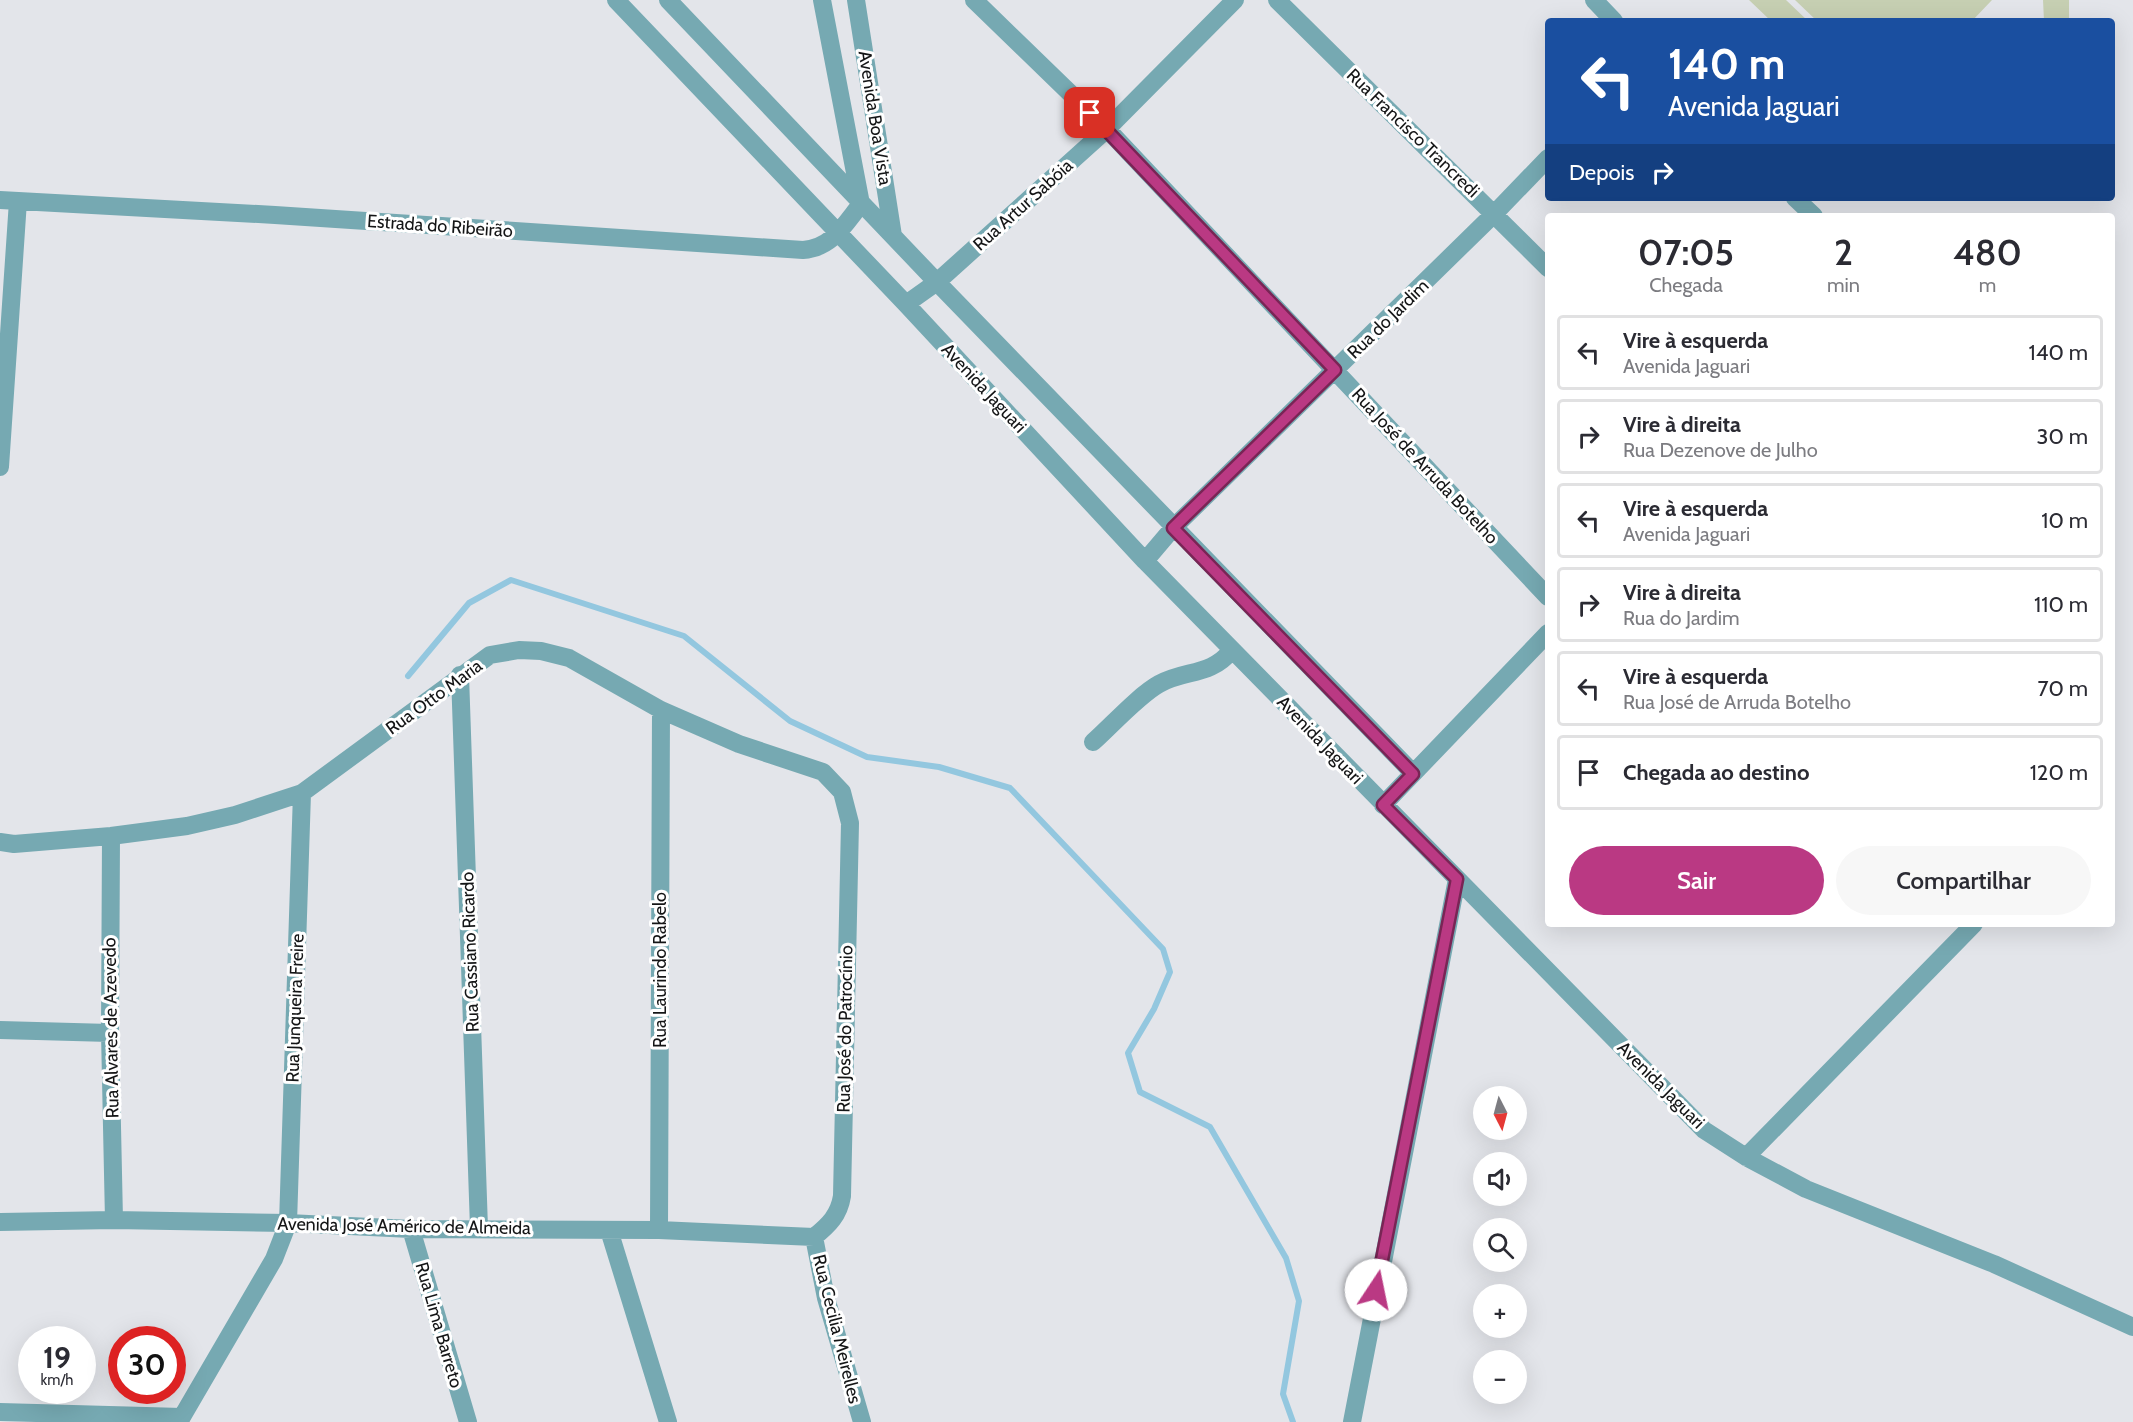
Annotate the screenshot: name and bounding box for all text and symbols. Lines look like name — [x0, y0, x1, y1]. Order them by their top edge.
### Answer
text: 140 m — [1668, 38, 1785, 90]
icon: left — [1569, 42, 1647, 120]
street label: Avenida Boa Vista — [853, 49, 897, 187]
street label: Rua Francisco Trancredi — [1342, 64, 1484, 202]
pin — [1064, 87, 1115, 138]
text: Avenida Jaguari — [1668, 90, 1840, 123]
icon: arrive — [1073, 96, 1106, 129]
street label: Rua Artur Sabóia — [969, 154, 1078, 255]
icon: right — [1646, 156, 1679, 189]
text: Depois — [1569, 159, 1634, 186]
street label: Estrada do Ribeirão — [366, 210, 514, 242]
text: 07:05 — [1638, 230, 1734, 274]
text: 2 — [1834, 230, 1853, 274]
text: 480 — [1953, 230, 2022, 274]
text: Chegada — [1649, 273, 1723, 297]
text: min — [1827, 273, 1860, 297]
text: m — [1979, 273, 1996, 297]
street label: Rua do Jardim — [1343, 275, 1433, 363]
text: Vire à esquerda — [1623, 327, 1768, 354]
icon: left — [1572, 336, 1605, 369]
street label: Avenida Jaguari — [937, 339, 1031, 437]
text: 140 m — [2029, 339, 2088, 366]
text: Avenida Jaguari — [1623, 354, 1750, 378]
street label: Rua José de Arruda Botelho — [1347, 383, 1503, 549]
text: Vire à direita — [1623, 411, 1741, 438]
icon: right — [1572, 420, 1605, 453]
text: 30 m — [2036, 423, 2088, 450]
text: Rua Dezenove de Julho — [1623, 438, 1818, 462]
text: Vire à esquerda — [1623, 495, 1768, 522]
icon: left — [1572, 504, 1605, 537]
text: 10 m — [2041, 507, 2088, 534]
text: Avenida Jaguari — [1623, 522, 1750, 546]
text: Vire à direita — [1623, 579, 1741, 606]
icon: right — [1572, 588, 1605, 621]
text: 110 m — [2034, 591, 2088, 618]
text: Rua do Jardim — [1623, 606, 1739, 630]
street label: Rua Otto Maria — [381, 654, 487, 739]
text: Vire à esquerda — [1623, 663, 1768, 690]
icon: left — [1572, 672, 1605, 705]
text: 70 m — [2038, 675, 2088, 702]
text: Rua José de Arruda Botelho — [1623, 690, 1851, 714]
street label: Avenida Jaguari — [1272, 691, 1368, 789]
icon: arrive — [1572, 756, 1605, 789]
text: Chegada ao destino — [1623, 759, 1809, 786]
text: 120 m — [2030, 759, 2088, 786]
button: Sair — [1569, 846, 1824, 915]
button: Compartilhar — [1836, 846, 2091, 915]
street label: Rua Cassiano Ricardo — [456, 871, 484, 1033]
street label: Rua Laurindo Rabelo — [649, 892, 671, 1048]
street label: Rua Junqueira Freire — [281, 933, 309, 1083]
street label: Rua Alvares de Azevedo — [98, 937, 124, 1119]
street label: Rua José do Patrocínio — [833, 945, 857, 1113]
street label: Avenida Jaguari — [1613, 1037, 1709, 1133]
north arrow — [1473, 1086, 1527, 1140]
map controls — [1473, 1086, 1527, 1404]
button: sound — [1473, 1152, 1527, 1206]
street label: Avenida José Américo de Almeida — [277, 1213, 531, 1239]
button: search — [1473, 1218, 1527, 1272]
street label: Rua Cecilia Meirelles — [808, 1252, 866, 1406]
position arrow — [1344, 1258, 1408, 1322]
street label: Rua Lima Barreto — [411, 1260, 467, 1390]
button: + — [1473, 1284, 1527, 1338]
speed limit sign: 30 — [108, 1326, 186, 1404]
text: 19 — [43, 1339, 71, 1376]
button: − — [1473, 1350, 1527, 1404]
text: km/h — [41, 1371, 73, 1389]

